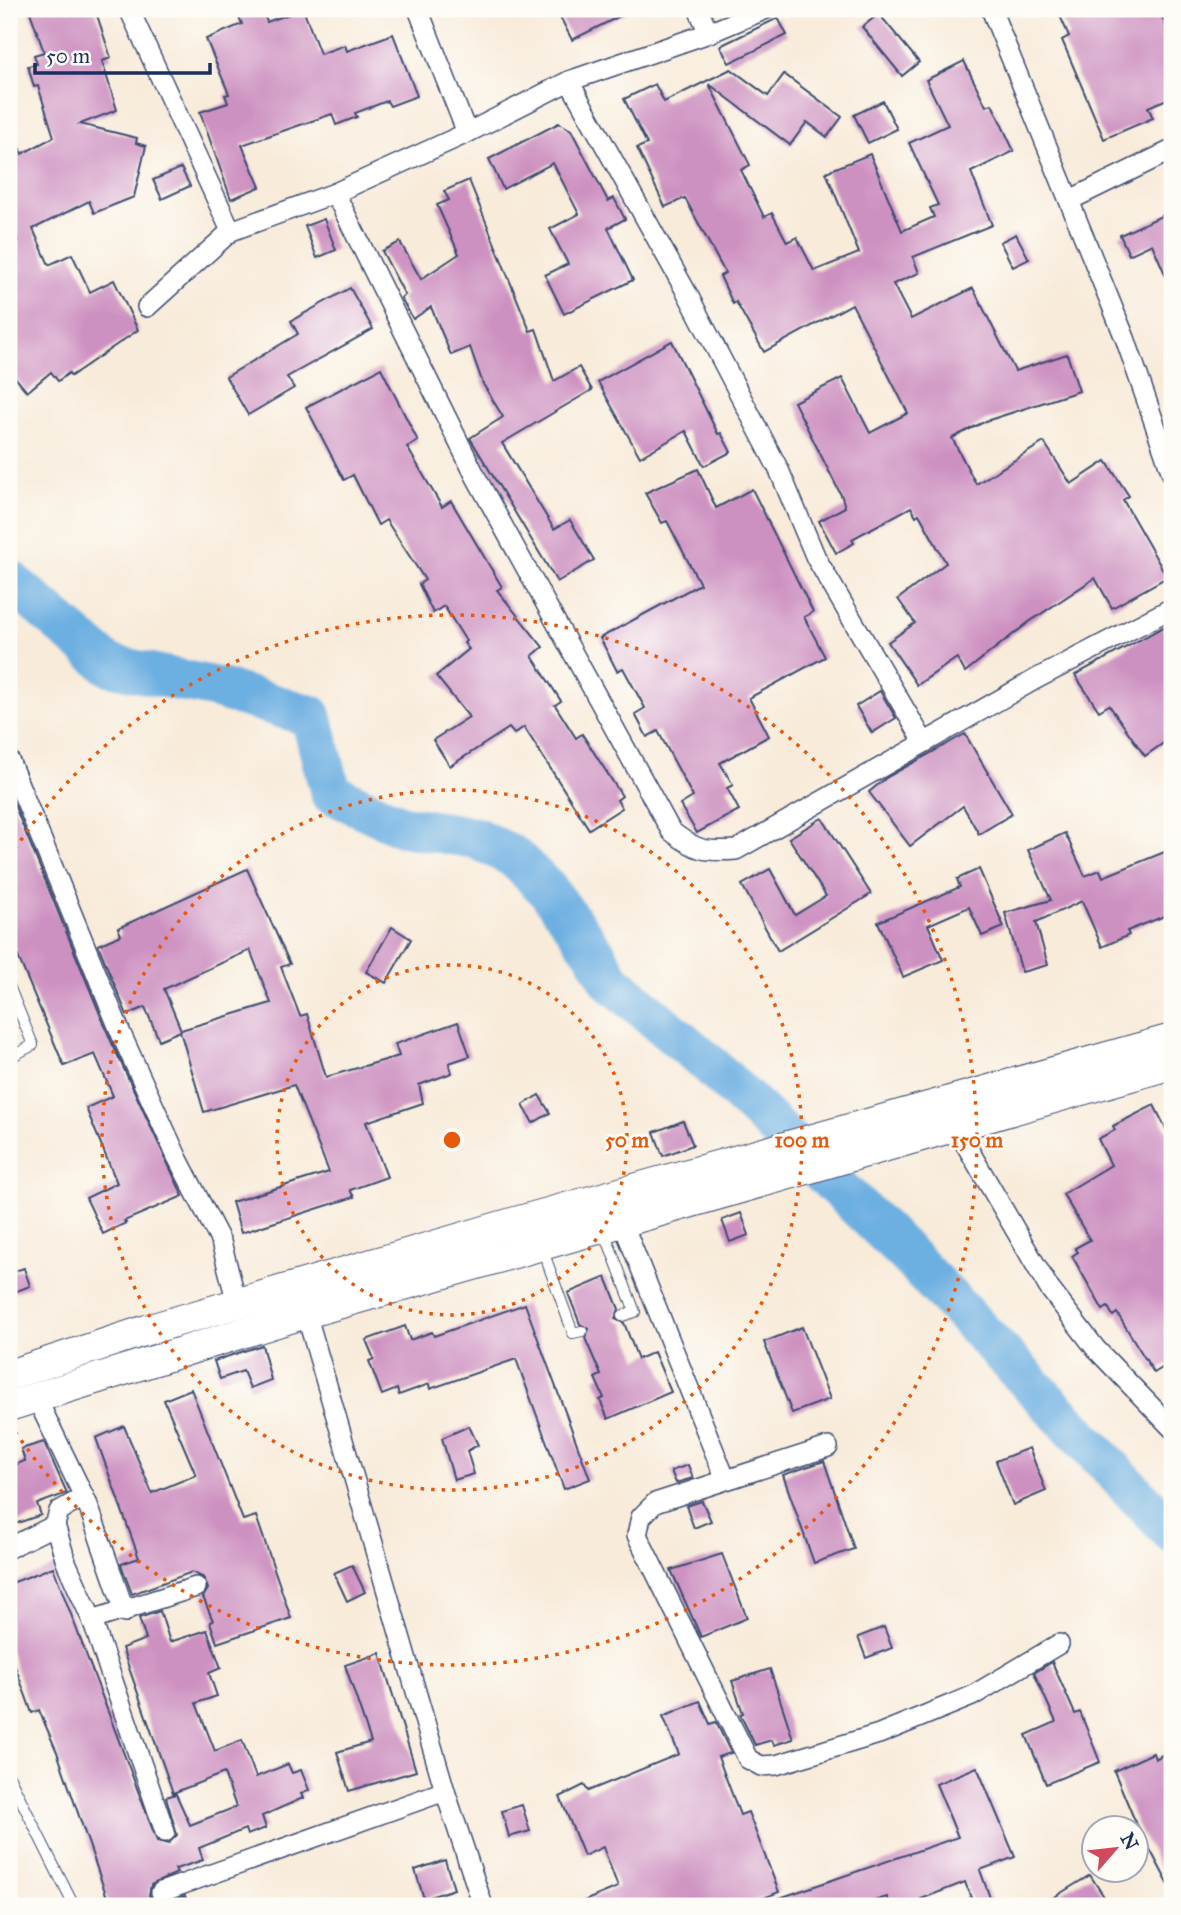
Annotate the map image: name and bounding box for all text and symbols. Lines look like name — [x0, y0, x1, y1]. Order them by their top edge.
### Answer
scale bar — [35, 32, 210, 76]
text: 50 m — [46, 43, 91, 69]
text: 50 m — [605, 1127, 649, 1153]
text: 100 m — [775, 1127, 830, 1153]
text: 150 m — [951, 1127, 1003, 1153]
centre of rings — [440, 1128, 464, 1152]
north arrow — [1080, 1814, 1150, 1884]
text: N — [1116, 1829, 1144, 1854]

